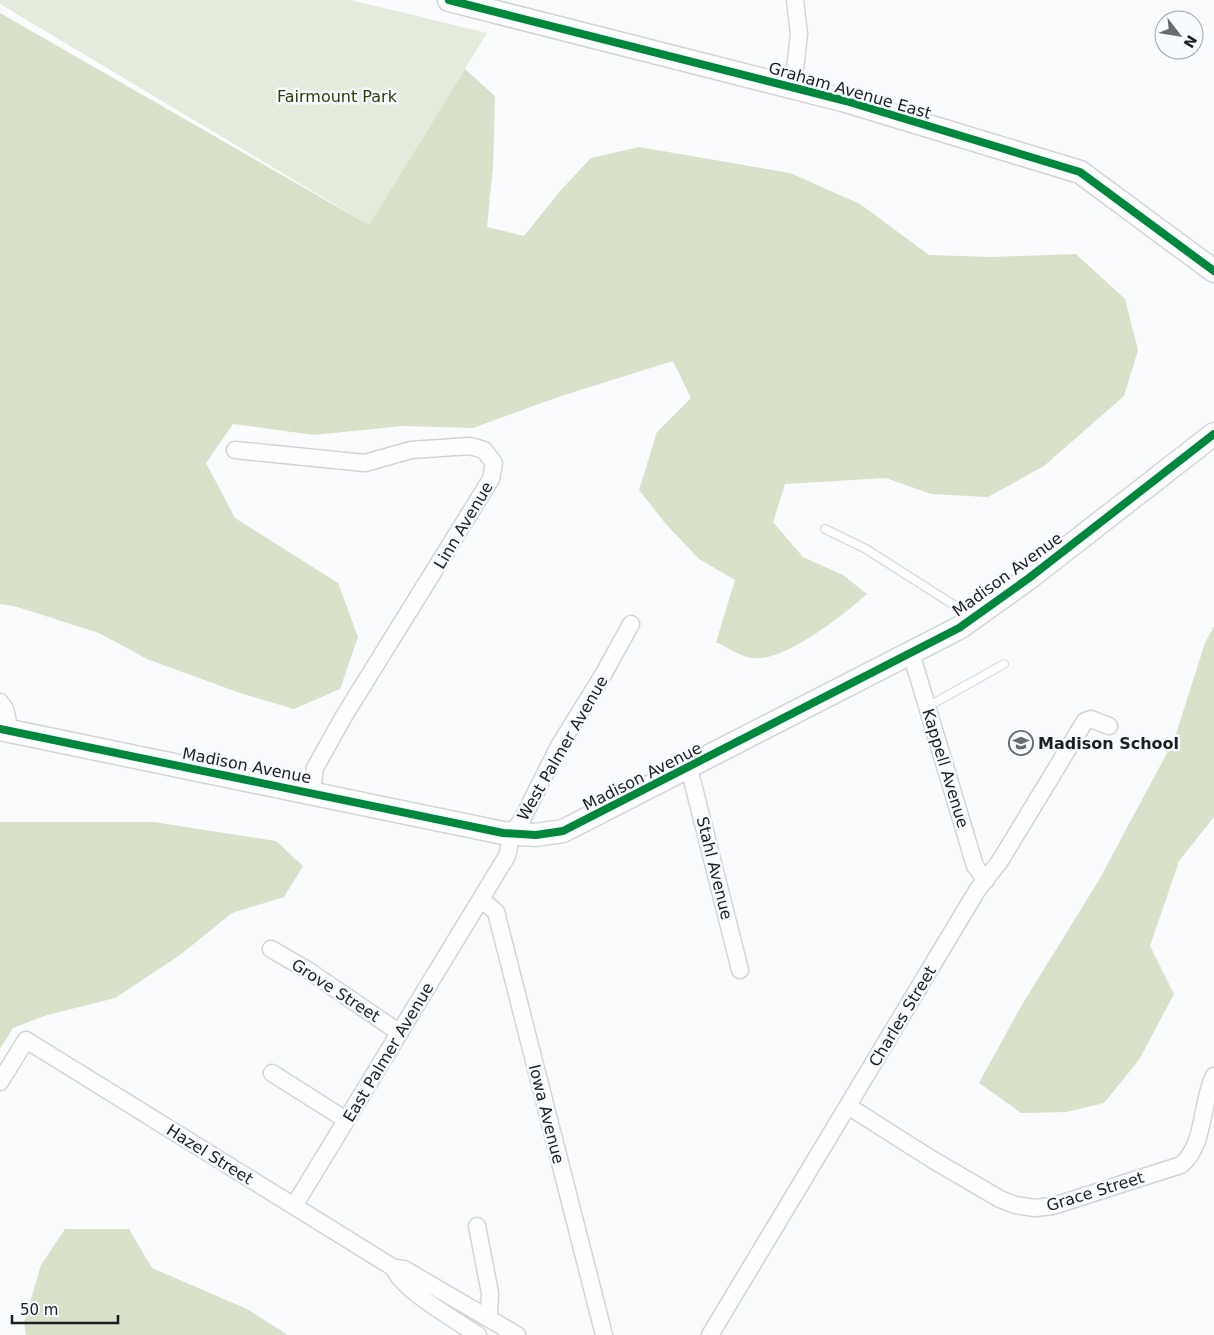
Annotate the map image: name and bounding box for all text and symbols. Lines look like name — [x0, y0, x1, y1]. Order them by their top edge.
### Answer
north arrow — [1154, 10, 1204, 60]
text: N — [1180, 33, 1200, 51]
street label: Graham Avenue East — [766, 58, 933, 123]
park label: Fairmount Park — [277, 87, 398, 106]
street label: Linn Avenue — [430, 478, 497, 572]
street label: Madison Avenue — [949, 528, 1066, 621]
street label: West Palmer Avenue — [513, 672, 612, 824]
street label: Kappell Avenue — [918, 706, 973, 830]
school or university icon: Madison School — [1008, 730, 1034, 756]
place label: Madison School — [1038, 734, 1179, 753]
street label: Madison Avenue — [580, 738, 705, 815]
street label: Madison Avenue — [181, 744, 313, 787]
street label: Stahl Avenue — [693, 815, 736, 922]
street label: Grove Street — [288, 955, 383, 1026]
street label: Charles Street — [865, 962, 940, 1070]
street label: East Palmer Avenue — [339, 979, 438, 1125]
street label: Iowa Avenue — [525, 1062, 568, 1166]
street label: Hazel Street — [163, 1120, 256, 1189]
street label: Grace Street — [1044, 1168, 1146, 1215]
scale bar — [12, 1292, 119, 1324]
text: 50 m — [20, 1301, 58, 1319]

